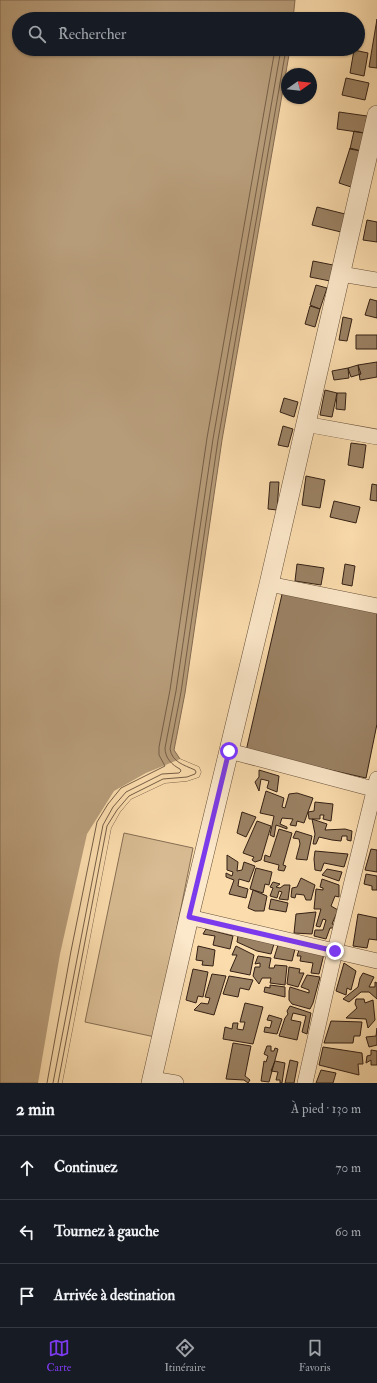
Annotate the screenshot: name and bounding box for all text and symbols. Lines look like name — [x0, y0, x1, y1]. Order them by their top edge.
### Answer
search box — [12, 12, 365, 56]
icon: search — [26, 23, 48, 45]
text: Rechercher — [58, 25, 126, 44]
north arrow — [281, 68, 317, 104]
route start — [220, 742, 238, 760]
route end — [326, 942, 344, 960]
text: 2 min — [16, 1099, 55, 1120]
text: À pied · 130 m — [291, 1101, 361, 1117]
icon: ahead — [16, 1157, 38, 1179]
text: Continuez — [54, 1158, 118, 1177]
text: 70 m — [336, 1160, 361, 1176]
icon: left — [16, 1221, 38, 1243]
text: Tournez à gauche — [54, 1222, 159, 1241]
text: 60 m — [335, 1224, 361, 1240]
icon: arrive — [16, 1285, 38, 1307]
text: Arrivée à destination — [54, 1286, 175, 1305]
tab: Carte — [47, 1337, 71, 1374]
tab: Itinéraire — [164, 1337, 206, 1374]
tab: Favoris — [299, 1337, 330, 1374]

